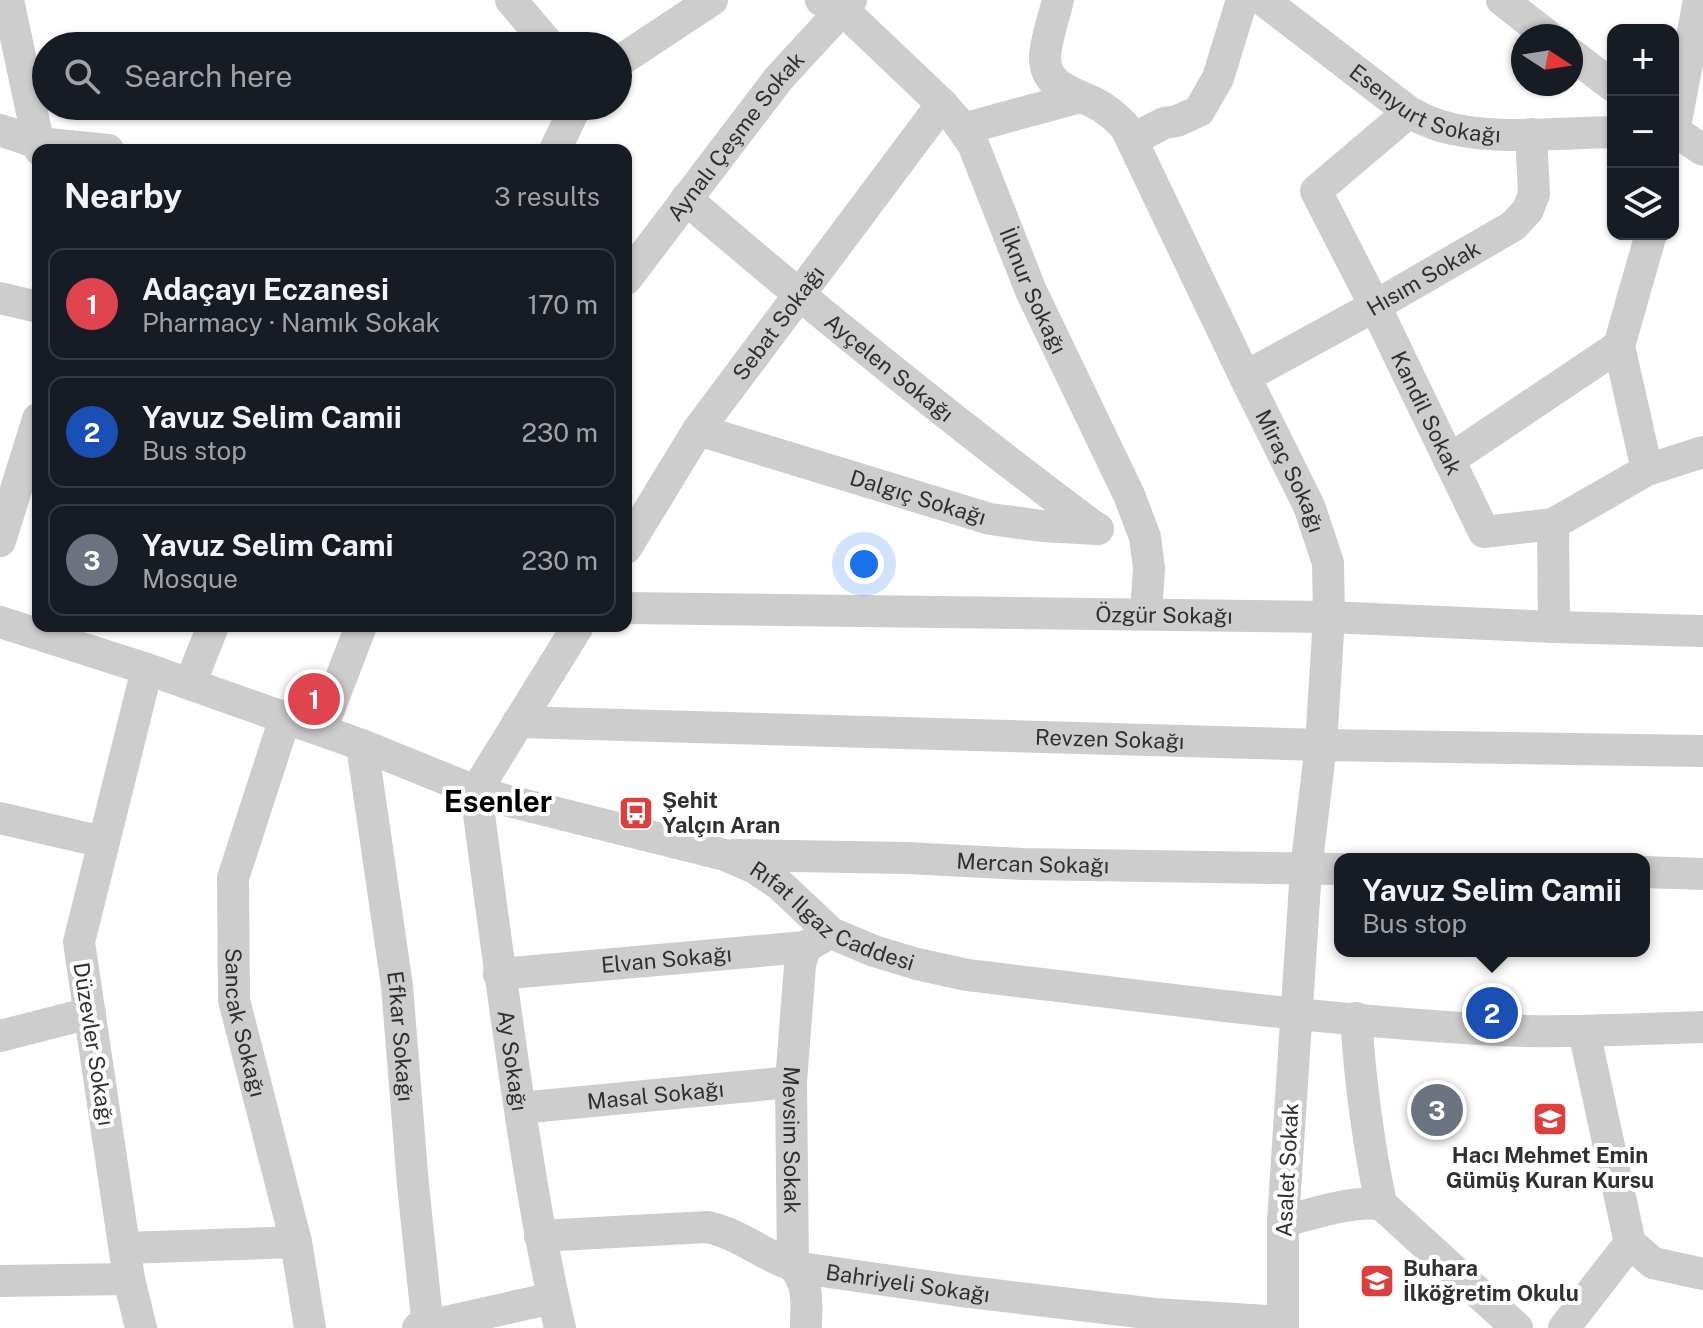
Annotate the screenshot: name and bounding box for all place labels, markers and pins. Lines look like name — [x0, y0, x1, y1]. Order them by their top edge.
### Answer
pin: 1 — [288, 669, 340, 729]
place label: Şehit Yalçın Aran — [662, 787, 780, 838]
bus stop icon: Şehit Yalçın Aran — [617, 794, 655, 832]
pin: 2 — [1466, 983, 1518, 1043]
pin: 3 — [1411, 1080, 1463, 1140]
school or university icon: Hacı Mehmet Emin Gümüş Kuran Kursu — [1531, 1100, 1569, 1138]
place label: Hacı Mehmet Emin Gümüş Kuran Kursu — [1446, 1142, 1654, 1193]
place label: Buhara İlköğretim Okulu — [1403, 1255, 1579, 1306]
school or university icon: Buhara İlköğretim Okulu — [1358, 1262, 1396, 1300]

